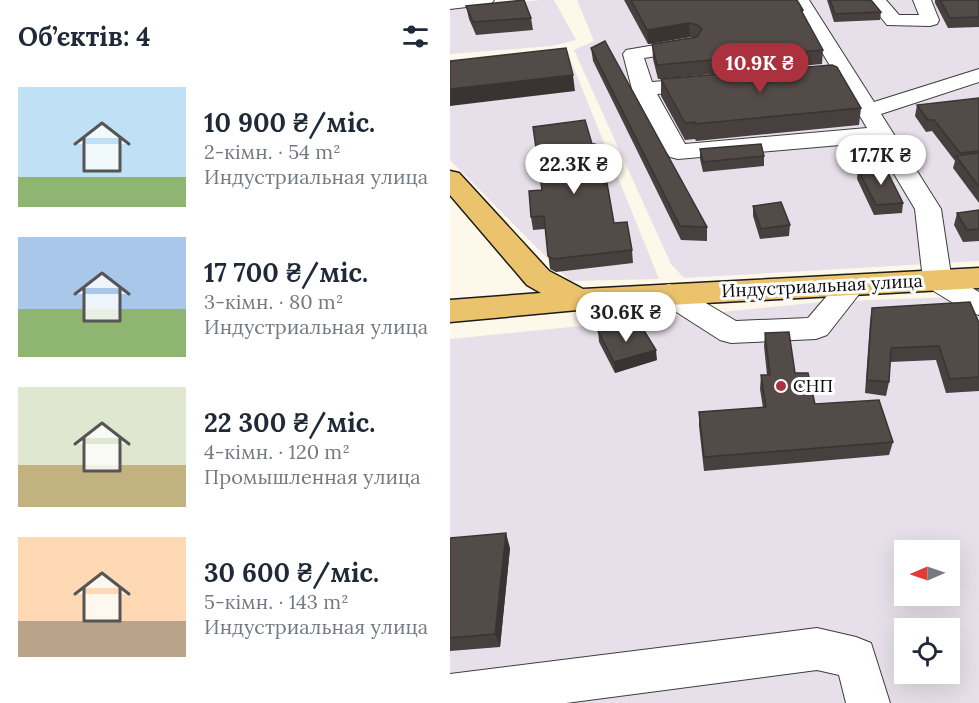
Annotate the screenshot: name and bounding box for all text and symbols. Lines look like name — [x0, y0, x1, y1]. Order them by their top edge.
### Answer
text: Об’єктів: 4 — [18, 20, 150, 53]
icon: filters — [399, 20, 432, 53]
pin: 10.9K ₴ — [705, 43, 815, 94]
text: 10.9K ₴ — [726, 50, 794, 75]
text: 10 900 ₴/міс. — [204, 106, 375, 139]
icon: home — [66, 111, 138, 183]
pin: 17.7K ₴ — [826, 135, 936, 186]
text: 2-кімн. · 54 m² — [204, 139, 341, 164]
text: 17.7K ₴ — [850, 142, 912, 167]
pin: 22.3K ₴ — [519, 144, 629, 195]
text: 22.3K ₴ — [539, 151, 609, 176]
text: Индустриальная улица — [204, 164, 428, 189]
text: 17 700 ₴/міс. — [204, 256, 368, 289]
icon: home — [66, 261, 138, 333]
street label: Индустриальная улица — [721, 269, 923, 302]
text: 3-кімн. · 80 m² — [204, 289, 343, 314]
pin: 30.6K ₴ — [571, 292, 681, 343]
text: 30.6K ₴ — [590, 299, 662, 324]
text: Индустриальная улица — [204, 314, 428, 339]
place label: СНП — [793, 374, 833, 397]
marker: СНП — [774, 379, 788, 393]
text: 22 300 ₴/міс. — [204, 406, 375, 439]
icon: home — [66, 411, 138, 483]
text: 4-кімн. · 120 m² — [204, 439, 350, 464]
text: Промышленная улица — [204, 464, 421, 489]
north arrow — [894, 540, 960, 606]
map controls — [894, 540, 960, 684]
text: 30 600 ₴/міс. — [204, 556, 379, 589]
icon: home — [66, 561, 138, 633]
text: 5-кімн. · 143 m² — [204, 589, 349, 614]
text: Индустриальная улица — [204, 614, 428, 639]
button: locate — [894, 618, 960, 684]

